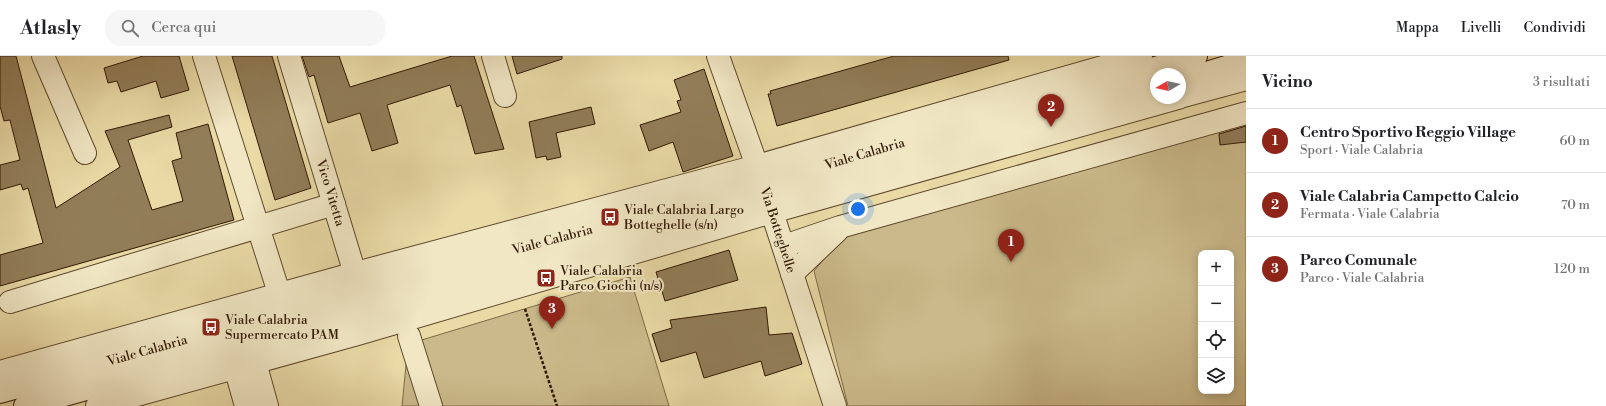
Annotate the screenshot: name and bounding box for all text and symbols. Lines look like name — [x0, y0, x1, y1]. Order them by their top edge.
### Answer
search box — [105, 10, 385, 46]
text: Atlasly — [20, 16, 81, 40]
icon: search — [119, 17, 141, 39]
text: Cerca qui — [151, 18, 217, 37]
text: Mappa — [1396, 19, 1439, 37]
text: Livelli — [1461, 19, 1501, 37]
text: Condividi — [1523, 19, 1586, 37]
north arrow — [1150, 68, 1186, 104]
text: Vicino — [1262, 71, 1313, 93]
text: 3 risultati — [1533, 74, 1590, 90]
pin: 2 — [1038, 94, 1064, 127]
text: Centro Sportivo Reggio Village — [1300, 123, 1516, 142]
text: 1 — [1272, 133, 1278, 149]
text: 60 m — [1559, 133, 1590, 149]
street label: Viale Calabria — [822, 134, 907, 174]
text: Sport · Viale Calabria — [1300, 142, 1423, 158]
street label: Vico Vitetta — [312, 156, 348, 229]
street label: Via Botteghelle — [756, 184, 799, 275]
text: Viale Calabria Campetto Calcio — [1300, 187, 1519, 206]
text: 2 — [1271, 197, 1279, 213]
text: 70 m — [1561, 197, 1590, 213]
your location — [848, 199, 868, 219]
place label: Viale Calabria Largo Botteghelle (s/n) — [623, 202, 744, 233]
bus stop icon: Viale Calabria Largo Botteghelle (s/n) — [599, 206, 621, 228]
text: Fermata · Viale Calabria — [1300, 206, 1440, 222]
street label: Viale Calabria — [509, 221, 595, 259]
pin: 1 — [998, 229, 1024, 262]
map controls — [1198, 250, 1234, 394]
button: + — [1198, 250, 1234, 286]
text: Parco Comunale — [1300, 251, 1417, 270]
text: 3 — [1271, 261, 1279, 277]
text: 120 m — [1554, 261, 1590, 277]
place label: Viale Calabria Parco Giochi (n/s) — [559, 263, 663, 294]
bus stop icon: Viale Calabria Parco Giochi (n/s) — [535, 267, 557, 289]
text: Parco · Viale Calabria — [1300, 270, 1424, 286]
button: − — [1198, 286, 1234, 322]
pin: 3 — [539, 296, 565, 329]
place label: Viale Calabria Supermercato PAM — [224, 312, 339, 343]
bus stop icon: Viale Calabria Supermercato PAM — [200, 316, 222, 338]
button: locate — [1198, 322, 1234, 358]
street label: Viale Calabria — [104, 332, 190, 370]
button: layers — [1198, 358, 1234, 394]

